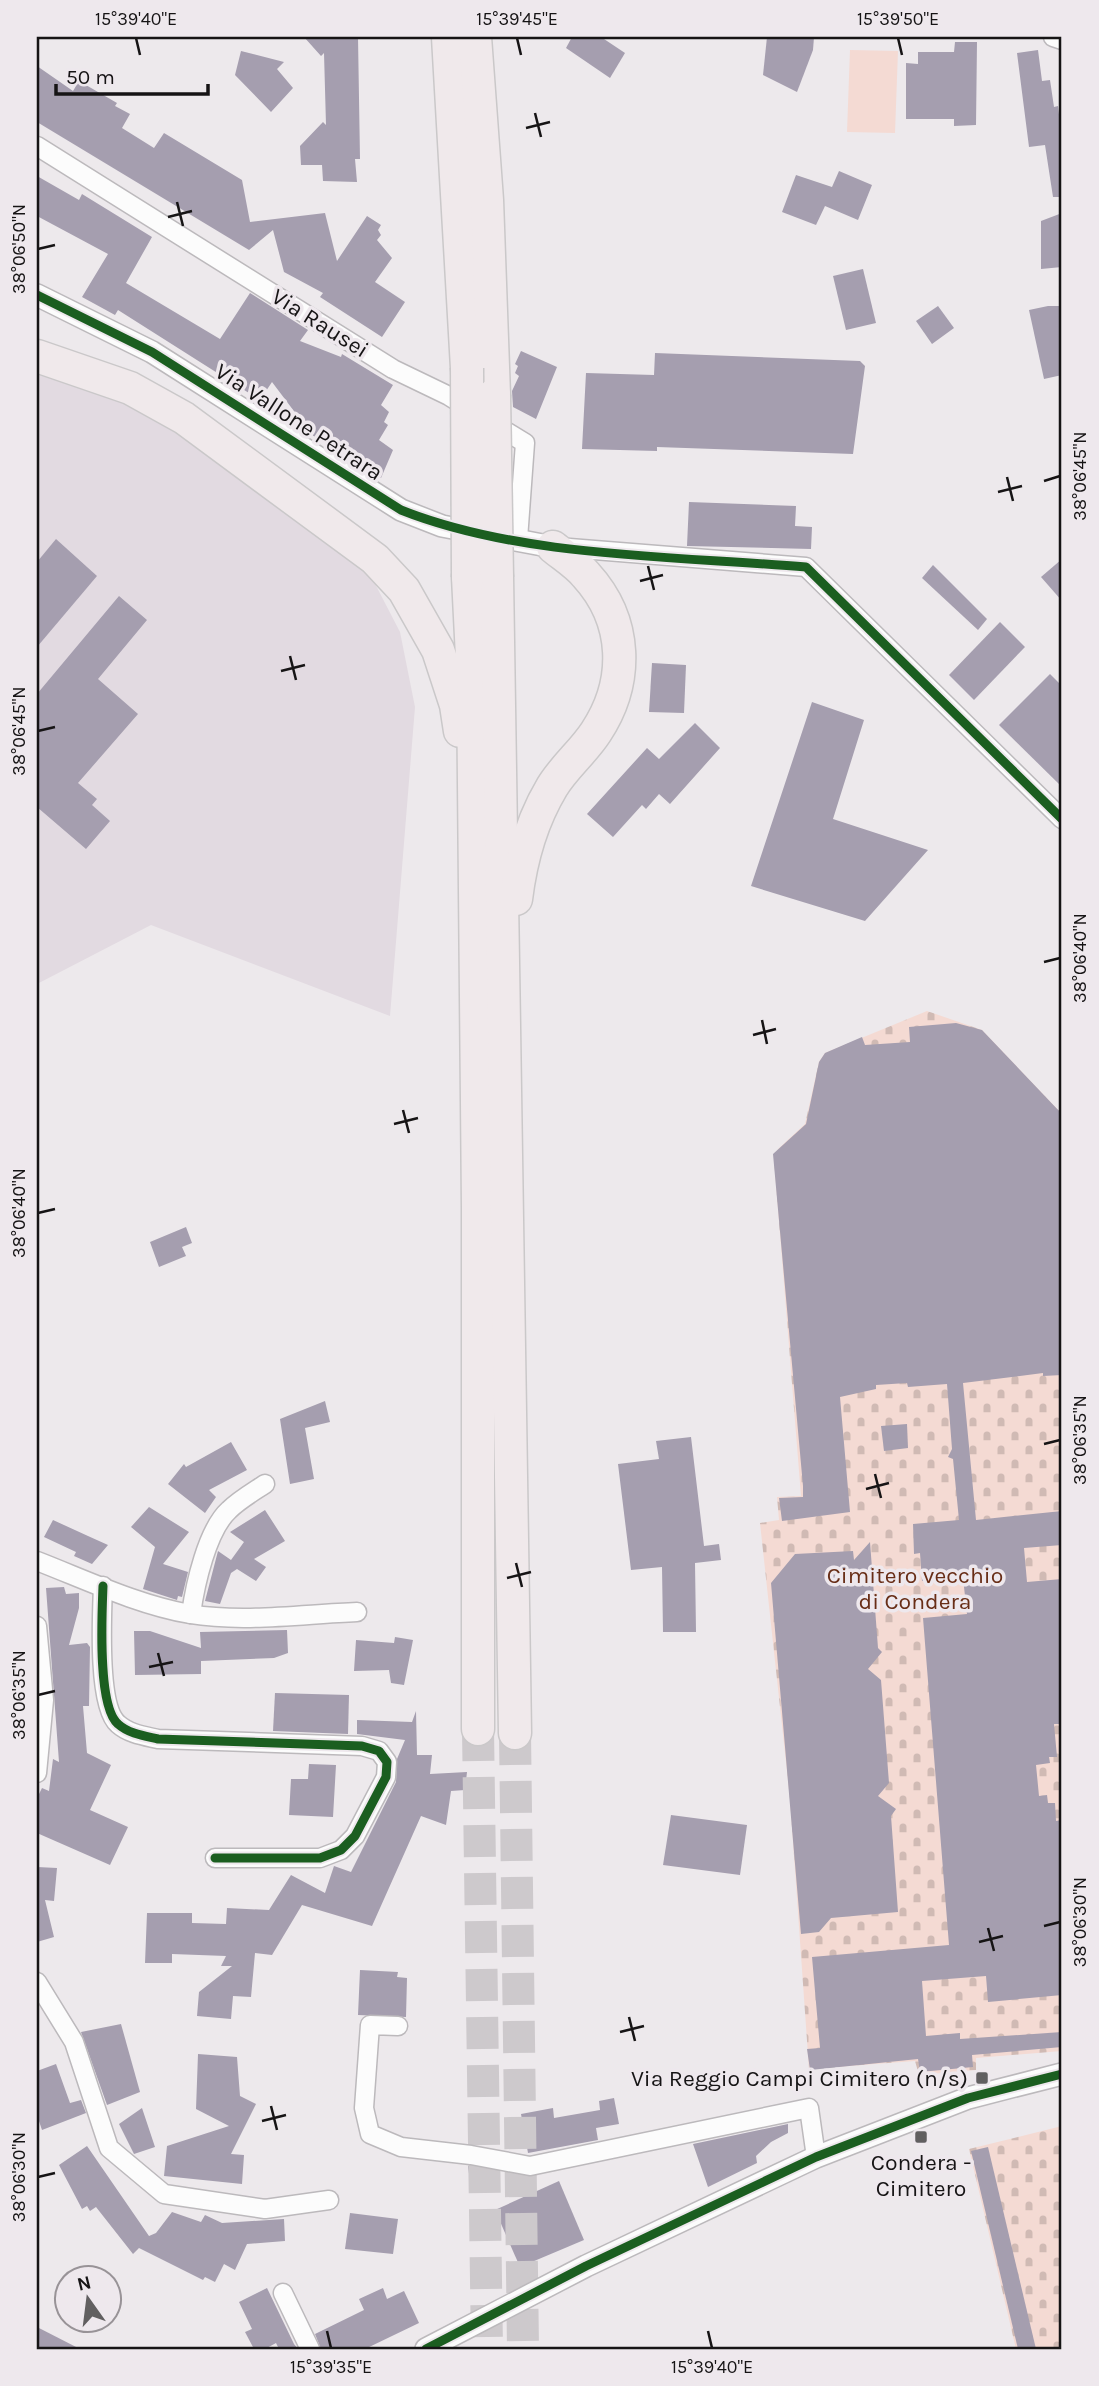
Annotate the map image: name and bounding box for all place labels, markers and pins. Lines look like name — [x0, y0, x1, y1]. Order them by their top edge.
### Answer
place label: Via Reggio Campi Cimitero (n/s) — [631, 2065, 968, 2092]
marker: Via Reggio Campi Cimitero (n/s) — [974, 2070, 990, 2086]
marker: Condera - Cimitero — [913, 2129, 929, 2145]
place label: Condera - Cimitero — [871, 2149, 971, 2202]

